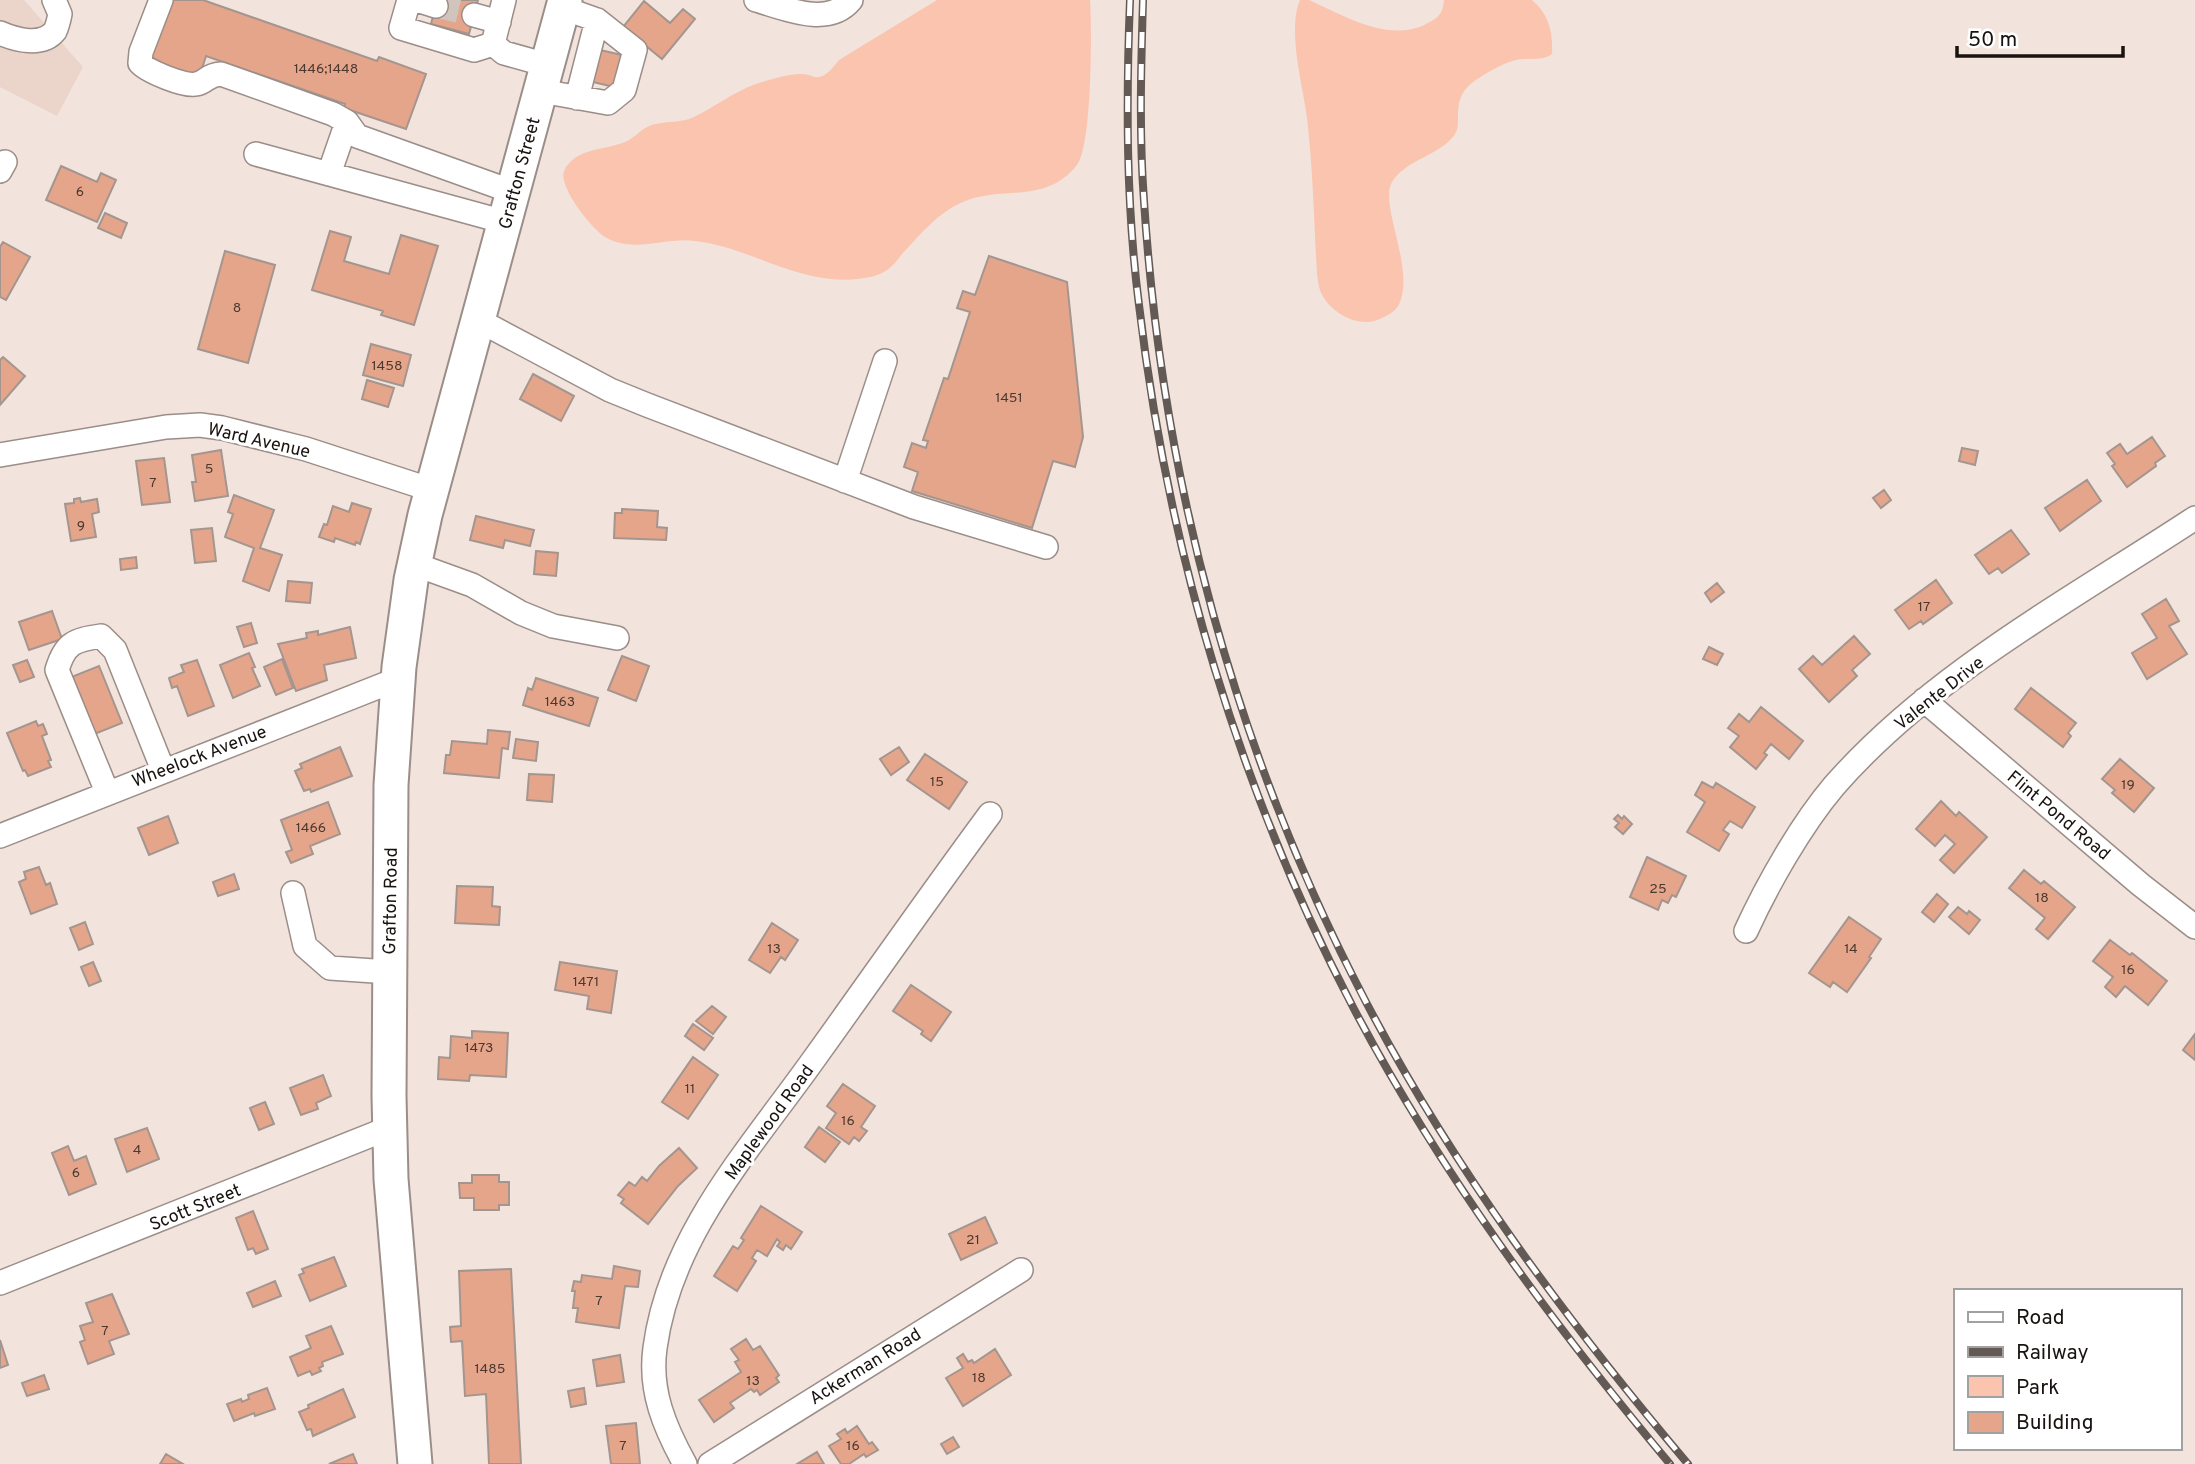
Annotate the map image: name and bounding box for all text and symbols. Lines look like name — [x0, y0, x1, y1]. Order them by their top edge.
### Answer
scale bar — [1957, 14, 2123, 58]
text: 50 m — [1968, 27, 2017, 54]
house number: 1446;1448 — [294, 61, 358, 78]
street label: Grafton Street — [494, 115, 546, 232]
house number: 6 — [76, 184, 84, 201]
house number: 8 — [233, 300, 241, 317]
house number: 1458 — [372, 358, 402, 375]
house number: 1451 — [995, 390, 1023, 407]
street label: Ward Avenue — [205, 418, 312, 464]
house number: 5 — [205, 461, 213, 478]
house number: 7 — [149, 475, 157, 492]
house number: 9 — [77, 518, 85, 535]
house number: 17 — [1918, 599, 1930, 616]
street label: Valente Drive — [1890, 652, 1989, 736]
house number: 1463 — [545, 694, 575, 711]
street label: Wheelock Avenue — [129, 721, 270, 794]
street label: Flint Pond Road — [2002, 766, 2114, 866]
house number: 15 — [930, 774, 944, 791]
house number: 19 — [2121, 777, 2135, 794]
house number: 1466 — [296, 820, 326, 837]
street label: Grafton Road — [379, 847, 404, 955]
house number: 25 — [1649, 881, 1667, 898]
house number: 18 — [2035, 890, 2049, 907]
house number: 13 — [767, 941, 781, 958]
house number: 14 — [1844, 941, 1858, 958]
house number: 16 — [2121, 962, 2135, 979]
house number: 1471 — [573, 974, 599, 991]
house number: 1473 — [464, 1040, 494, 1057]
street label: Maplewood Road — [721, 1061, 820, 1185]
house number: 11 — [685, 1081, 695, 1098]
house number: 16 — [841, 1113, 855, 1130]
house number: 4 — [133, 1142, 141, 1159]
house number: 6 — [72, 1165, 80, 1182]
street label: Scott Street — [146, 1180, 245, 1237]
house number: 21 — [966, 1232, 980, 1249]
legend — [1954, 1289, 2181, 1450]
house number: 7 — [595, 1293, 603, 1310]
text: Road — [2016, 1305, 2065, 1332]
house number: 7 — [101, 1323, 109, 1340]
street label: Ackerman Road — [805, 1324, 926, 1411]
text: Railway — [2016, 1340, 2089, 1367]
house number: 1485 — [475, 1361, 505, 1378]
house number: 18 — [972, 1370, 986, 1387]
house number: 13 — [746, 1373, 760, 1390]
text: Park — [2016, 1375, 2059, 1402]
text: Building — [2016, 1410, 2094, 1437]
house number: 7 — [619, 1438, 627, 1455]
house number: 16 — [846, 1438, 860, 1455]

